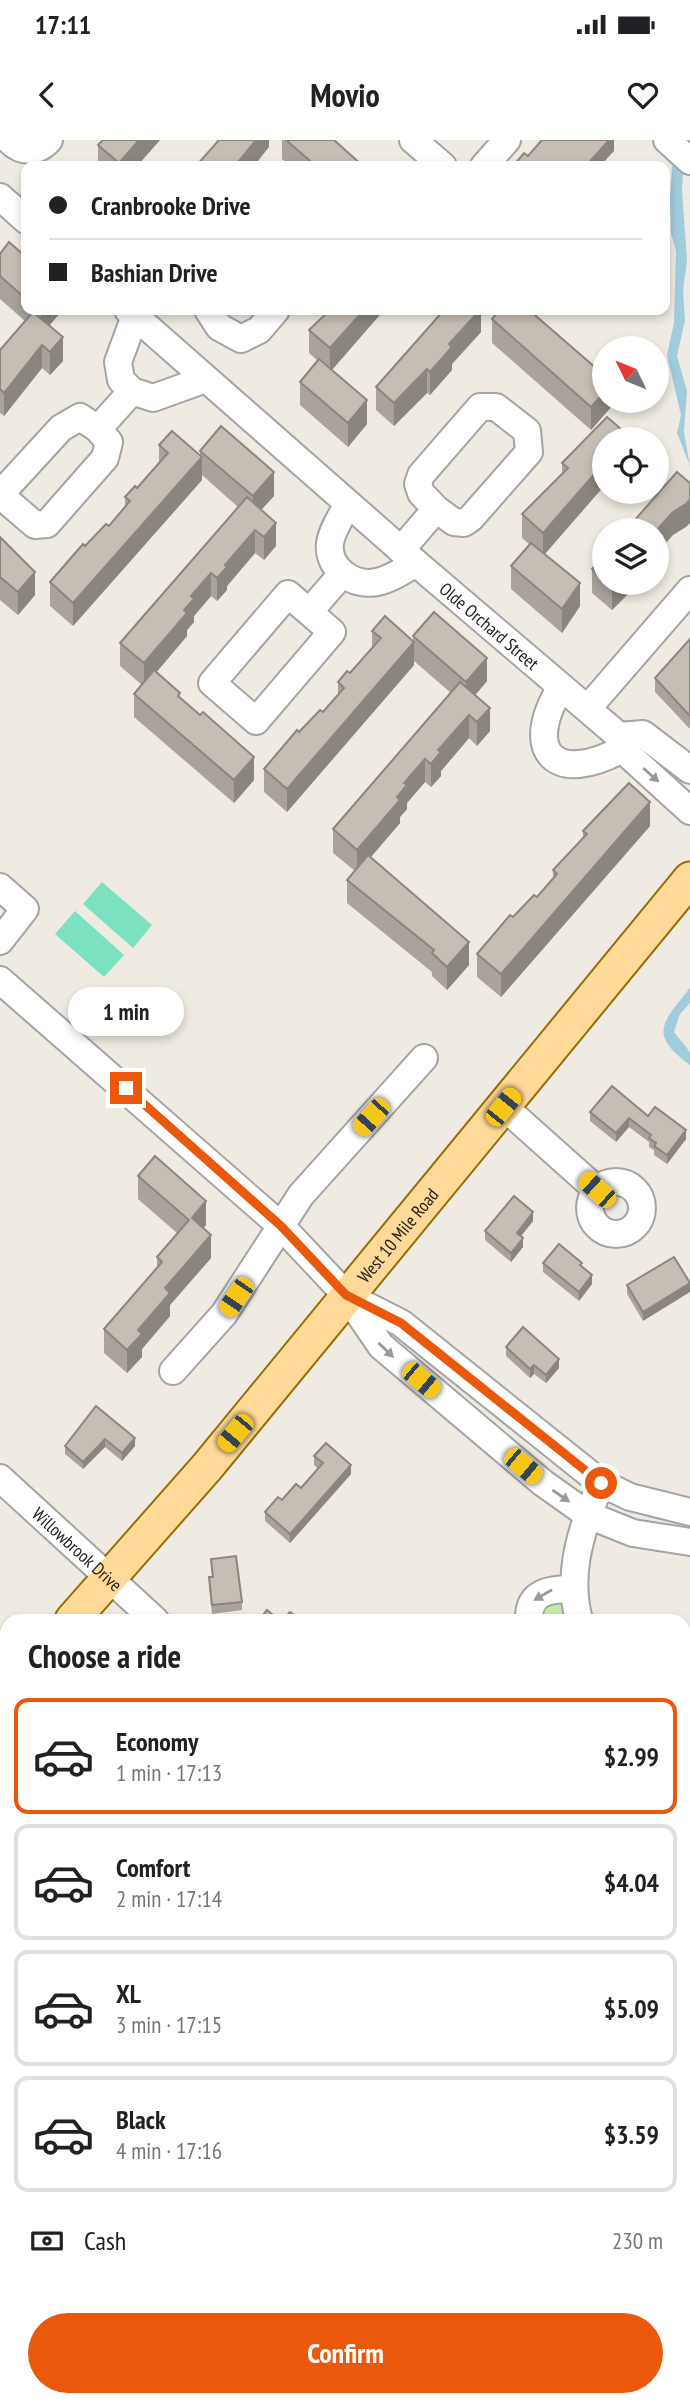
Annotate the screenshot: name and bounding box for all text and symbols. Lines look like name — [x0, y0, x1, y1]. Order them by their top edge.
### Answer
text: 17:11 — [35, 8, 91, 41]
text: Movio — [310, 74, 380, 116]
icon: back — [28, 76, 66, 114]
icon: heart — [624, 76, 662, 114]
text: Cranbrooke Drive — [91, 189, 251, 222]
text: Bashian Drive — [91, 256, 218, 289]
north arrow — [592, 336, 668, 413]
map controls — [592, 336, 669, 595]
button: locate — [592, 427, 669, 504]
button: layers — [592, 518, 669, 595]
street label: Olde Orchard Street — [435, 577, 544, 674]
one-way arrow — [642, 767, 660, 783]
callout: 1 min — [68, 986, 184, 1035]
text: 1 min — [103, 997, 149, 1026]
route end — [110, 1072, 142, 1104]
car — [482, 1084, 525, 1130]
car — [350, 1094, 393, 1140]
car — [575, 1168, 620, 1212]
street label: West 10 Mile Road — [352, 1183, 443, 1287]
car — [216, 1274, 257, 1320]
one-way arrow — [378, 1341, 395, 1358]
car — [399, 1358, 444, 1402]
car — [214, 1410, 257, 1456]
car — [501, 1444, 546, 1488]
route start — [585, 1467, 617, 1499]
one-way arrow — [552, 1489, 570, 1503]
street label: Willowbrook Drive — [28, 1502, 127, 1596]
one-way arrow — [532, 1588, 552, 1600]
text: Choose a ride — [28, 1635, 181, 1677]
icon: car — [32, 1725, 95, 1788]
text: Economy — [116, 1725, 198, 1758]
text: $2.99 — [604, 1740, 659, 1773]
text: 1 min · 17:13 — [116, 1758, 222, 1787]
icon: car — [32, 1851, 95, 1914]
text: Comfort — [116, 1851, 190, 1884]
text: $4.04 — [604, 1866, 659, 1899]
text: 2 min · 17:14 — [116, 1884, 222, 1913]
icon: car — [32, 1977, 95, 2040]
text: XL — [116, 1977, 141, 2010]
text: $5.09 — [604, 1992, 659, 2025]
text: 3 min · 17:15 — [116, 2010, 222, 2039]
icon: car — [32, 2103, 95, 2166]
text: Black — [116, 2103, 166, 2136]
text: $3.59 — [604, 2118, 659, 2151]
text: 4 min · 17:16 — [116, 2136, 222, 2165]
icon: cash — [28, 2222, 66, 2260]
text: Cash — [84, 2224, 126, 2257]
text: 230 m — [612, 2226, 663, 2255]
button: Confirm — [28, 2313, 663, 2393]

